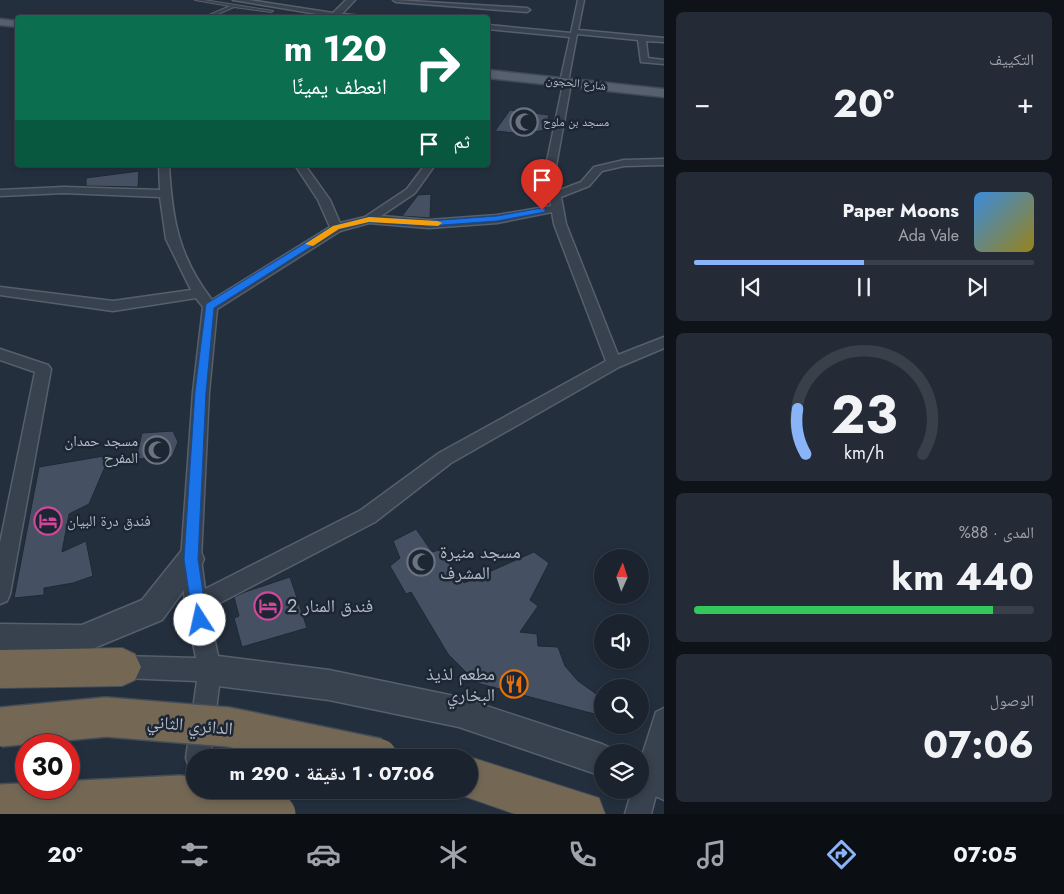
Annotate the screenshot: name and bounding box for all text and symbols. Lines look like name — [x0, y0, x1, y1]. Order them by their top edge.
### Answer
text: 120 m — [284, 24, 387, 74]
icon: right — [405, 35, 470, 100]
text: التكييف — [989, 48, 1034, 71]
text: انعطف يمينًا — [292, 70, 387, 102]
street label: شارع الحجون — [545, 71, 607, 95]
text: 20° — [833, 76, 894, 131]
text: − — [694, 83, 711, 124]
text: + — [1017, 83, 1034, 124]
mosque icon: مسجد بن ملوح — [509, 107, 539, 137]
place label: مسجد بن ملوح — [543, 113, 609, 131]
text: ثم — [453, 128, 470, 155]
icon: arrive — [415, 130, 443, 158]
pin — [521, 159, 563, 210]
icon: arrive — [528, 166, 556, 194]
text: Paper Moons — [842, 197, 959, 224]
text: Ada Vale — [898, 224, 959, 247]
icon: previous — [737, 273, 765, 301]
icon: pause — [850, 273, 878, 301]
icon: next — [963, 273, 991, 301]
text: 23 — [831, 377, 897, 453]
place label: مسجد حمدان المفرح — [64, 430, 138, 469]
mosque icon: مسجد حمدان المفرح — [142, 435, 172, 465]
text: km/h — [844, 440, 884, 466]
hotel icon: فندق درة البيان — [33, 506, 63, 536]
place label: فندق درة البيان — [67, 510, 151, 532]
text: المدى · 88% — [959, 521, 1034, 544]
place label: مسجد منيرة المشرف — [440, 539, 521, 586]
mosque icon: مسجد منيرة المشرف — [406, 547, 436, 577]
north arrow — [594, 549, 649, 604]
map controls — [594, 549, 649, 799]
text: 440 km — [891, 549, 1034, 604]
hotel icon: فندق المنار 2 — [253, 591, 283, 621]
position arrow — [173, 593, 225, 645]
place label: فندق المنار 2 — [287, 593, 373, 619]
button: sound — [594, 614, 649, 669]
place label: مطعم لذيذ البخاري — [426, 661, 495, 710]
restaurant icon: مطعم لذيذ البخاري — [499, 669, 529, 699]
button: search — [594, 679, 649, 734]
text: الوصول — [990, 689, 1034, 712]
street label: الدائري الثاني — [146, 708, 234, 743]
text: 07:06 — [923, 717, 1034, 772]
speed limit sign: 30 — [15, 734, 80, 799]
button: layers — [594, 744, 649, 799]
text: 07:06 · 1 دقيقة · 290 m — [230, 760, 434, 787]
icon: filters — [177, 837, 212, 872]
icon: car — [306, 837, 341, 872]
icon: climate — [436, 837, 471, 872]
icon: phone — [565, 837, 600, 872]
icon: music — [694, 837, 729, 872]
icon: directions — [824, 837, 859, 872]
text: 20° — [47, 838, 83, 870]
text: 07:05 — [953, 838, 1017, 870]

